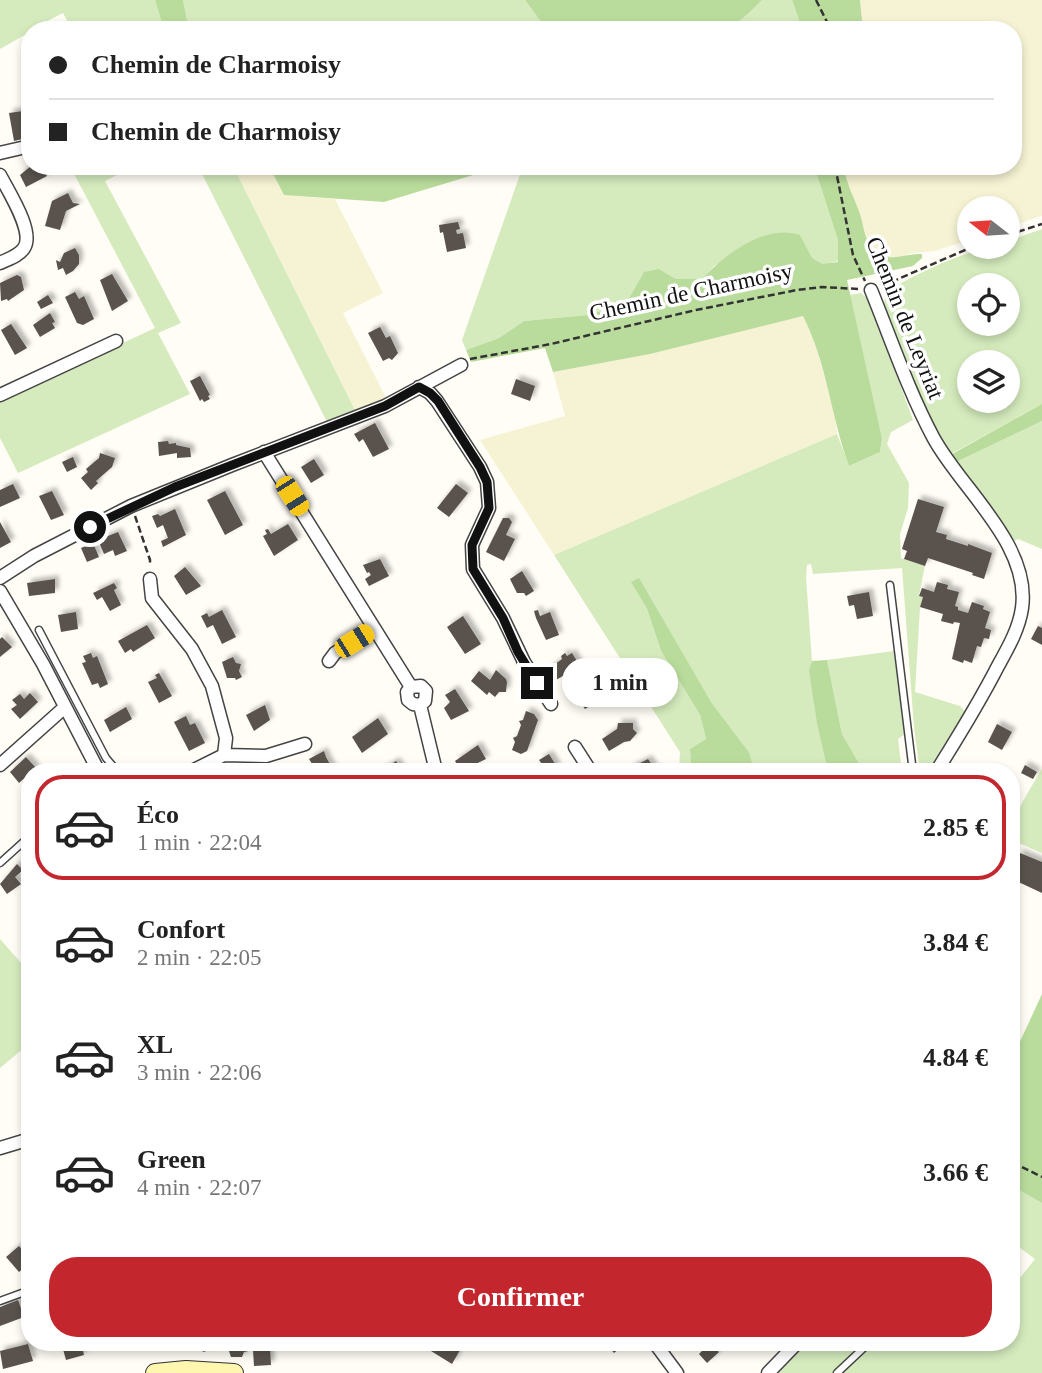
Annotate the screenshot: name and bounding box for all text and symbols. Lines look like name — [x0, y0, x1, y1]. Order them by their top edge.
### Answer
text: Chemin de Charmoisy — [91, 50, 341, 79]
text: Chemin de Charmoisy — [91, 117, 341, 146]
north arrow — [957, 196, 1020, 259]
map controls — [957, 196, 1020, 413]
street label: Chemin de Leyriat — [861, 233, 949, 403]
street label: Chemin de Charmoisy — [587, 258, 795, 326]
button: locate — [957, 273, 1020, 336]
button: layers — [957, 350, 1020, 413]
car — [272, 473, 313, 519]
route start — [74, 511, 106, 543]
car — [331, 621, 378, 661]
callout: 1 min — [562, 658, 677, 708]
route end — [521, 667, 553, 699]
text: 1 min — [592, 670, 648, 695]
icon: car — [53, 796, 116, 859]
text: Éco — [137, 800, 179, 829]
text: 2.85 € — [923, 813, 988, 842]
text: 1 min · 22:04 — [137, 830, 262, 855]
icon: car — [53, 911, 116, 974]
text: Confort — [137, 915, 225, 944]
text: 3.84 € — [923, 928, 988, 957]
text: 2 min · 22:05 — [137, 945, 262, 970]
icon: car — [53, 1026, 116, 1089]
text: XL — [137, 1030, 173, 1059]
text: 4.84 € — [923, 1043, 988, 1072]
text: 3 min · 22:06 — [137, 1060, 262, 1085]
icon: car — [53, 1141, 116, 1204]
text: Green — [137, 1145, 206, 1174]
text: 3.66 € — [923, 1158, 988, 1187]
text: 4 min · 22:07 — [137, 1175, 262, 1200]
button: Confirmer — [49, 1257, 992, 1337]

